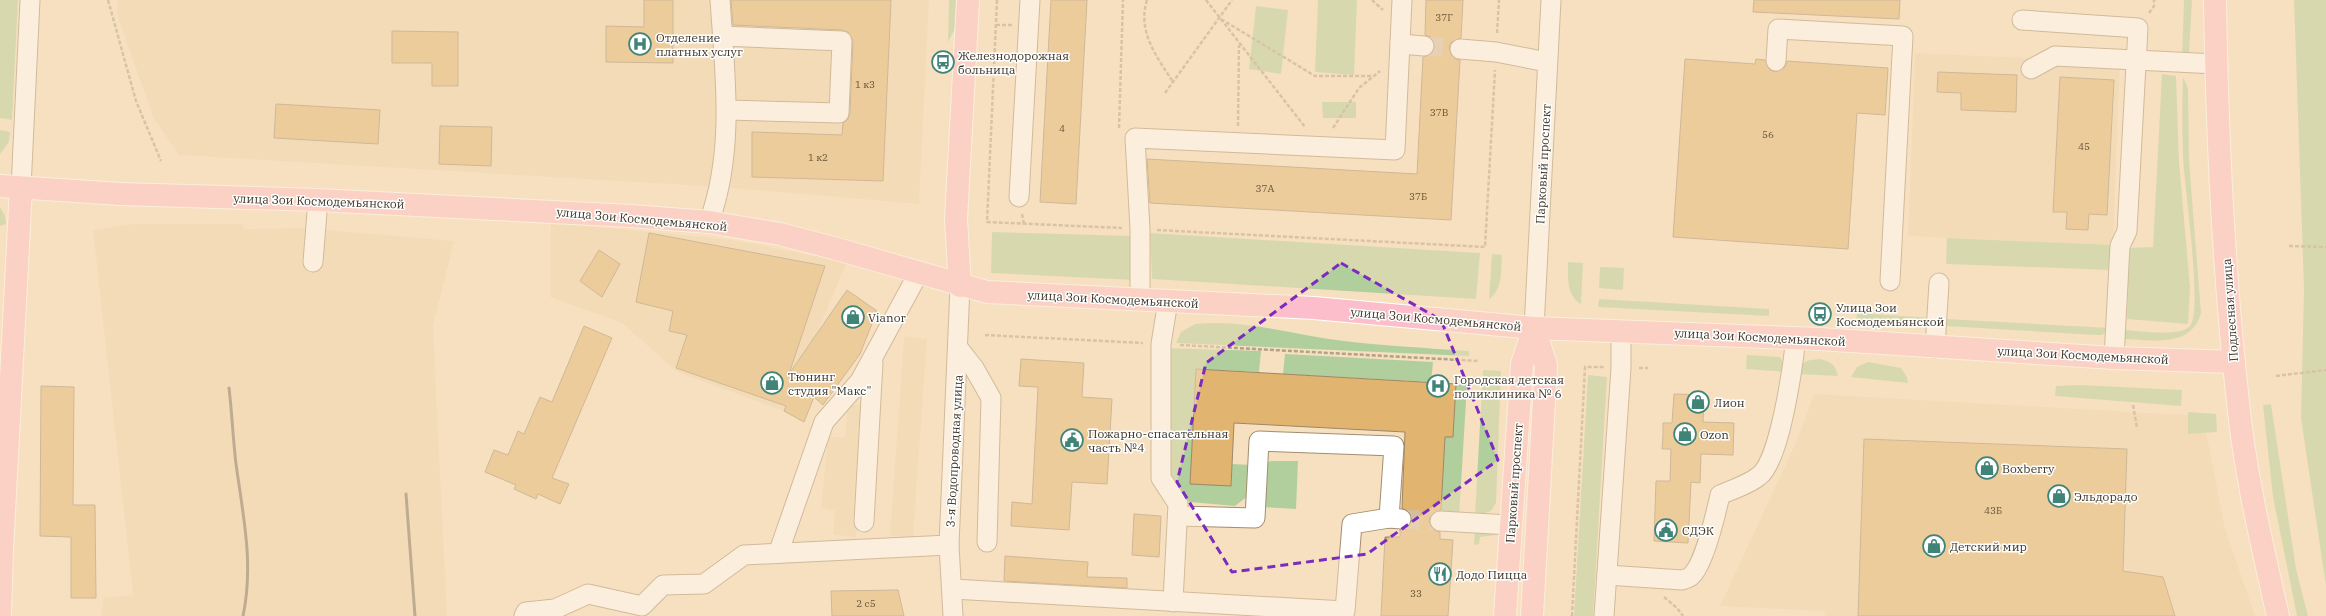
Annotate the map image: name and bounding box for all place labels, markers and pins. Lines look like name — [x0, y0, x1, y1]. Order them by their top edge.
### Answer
place label: Отделение платных услуг — [656, 30, 743, 59]
hospital icon: Отделение платных услуг — [627, 31, 653, 57]
place label: Железнодорожная больница — [958, 48, 1069, 77]
bus stop icon: Железнодорожная больница — [930, 49, 956, 75]
place label: Улица Зои Космодемьянской — [1836, 300, 1944, 329]
bus stop icon: Улица Зои Космодемьянской — [1807, 301, 1833, 327]
shop icon: Vianor — [840, 304, 866, 330]
place label: Vianor — [868, 310, 906, 325]
place label: Тюнинг студия "Макс" — [788, 369, 871, 398]
shop icon: Тюнинг студия "Макс" — [759, 370, 785, 396]
place label: Городская детская поликлиника № 6 — [1454, 372, 1564, 401]
hospital icon: Городская детская поликлиника № 6 — [1425, 373, 1451, 399]
shop icon: Лион — [1685, 389, 1711, 415]
place label: Лион — [1714, 395, 1745, 410]
shop icon: Ozon — [1672, 421, 1698, 447]
place label: Пожарно-спасательная часть №4 — [1088, 426, 1229, 455]
public building icon: Пожарно-спасательная часть №4 — [1059, 427, 1085, 453]
place label: Ozon — [1700, 427, 1729, 442]
shop icon: Boxberry — [1974, 455, 2000, 481]
place label: Boxberry — [2002, 461, 2055, 476]
shop icon: Эльдорадо — [2046, 483, 2072, 509]
place label: Эльдорадо — [2074, 489, 2138, 504]
public building icon: СДЭК — [1653, 517, 1679, 543]
place label: СДЭК — [1682, 523, 1715, 538]
shop icon: Детский мир — [1921, 533, 1947, 559]
place label: Детский мир — [1950, 539, 2027, 554]
restaurant icon: Додо Пицца — [1427, 561, 1453, 587]
place label: Додо Пицца — [1456, 567, 1528, 582]

